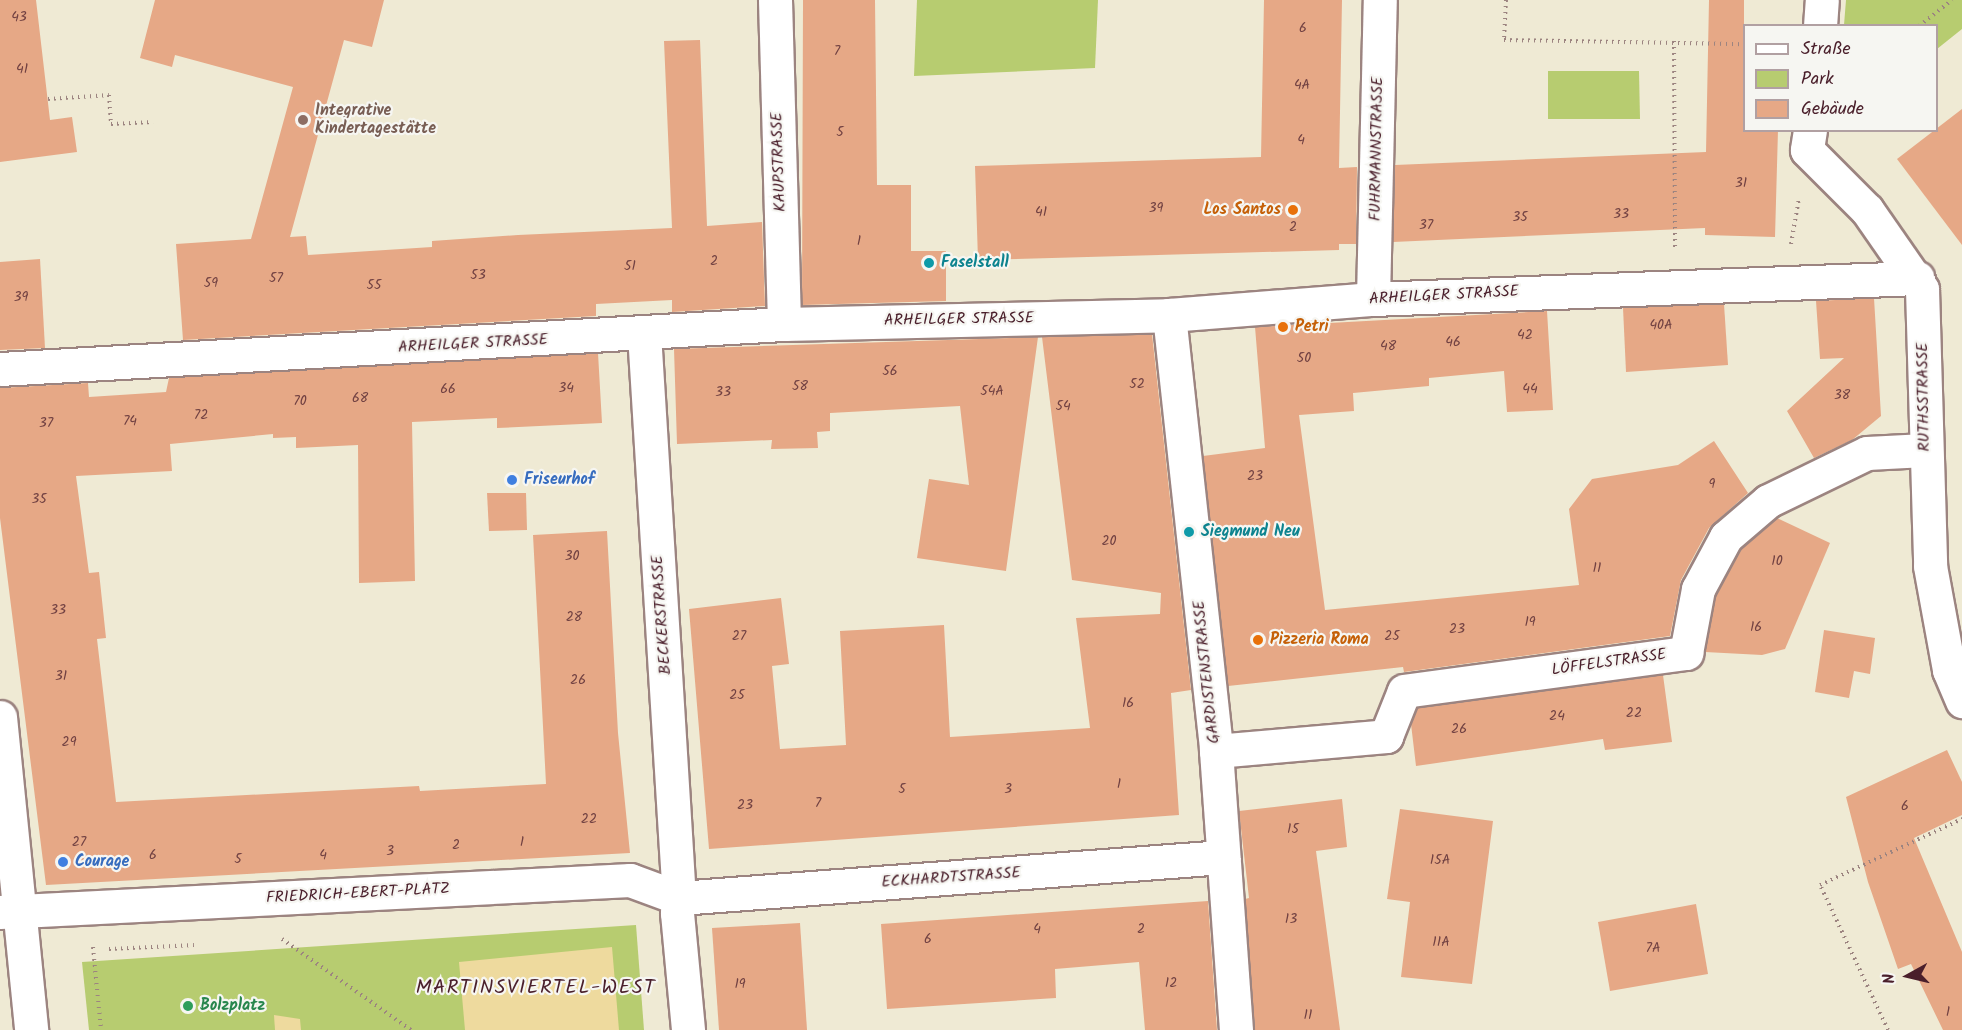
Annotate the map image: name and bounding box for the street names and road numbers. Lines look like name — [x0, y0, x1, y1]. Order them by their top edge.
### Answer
street label: FUHRMANNSTRASSE — [1366, 77, 1388, 221]
street label: KAUPSTRASSE — [768, 112, 790, 212]
street label: ARHEILGER STRASSE — [1368, 282, 1520, 310]
street label: ARHEILGER STRASSE — [884, 309, 1034, 331]
street label: ARHEILGER STRASSE — [397, 330, 549, 358]
street label: RUTHSSTRASSE — [1913, 342, 1935, 452]
street label: BECKERSTRASSE — [648, 555, 676, 675]
street label: GARDISTENSTRASSE — [1190, 599, 1224, 745]
street label: LÖFFELSTRASSE — [1550, 645, 1668, 681]
street label: ECKHARDTSTRASSE — [881, 864, 1021, 892]
street label: FRIEDRICH-EBERT-PLATZ — [266, 880, 450, 908]

